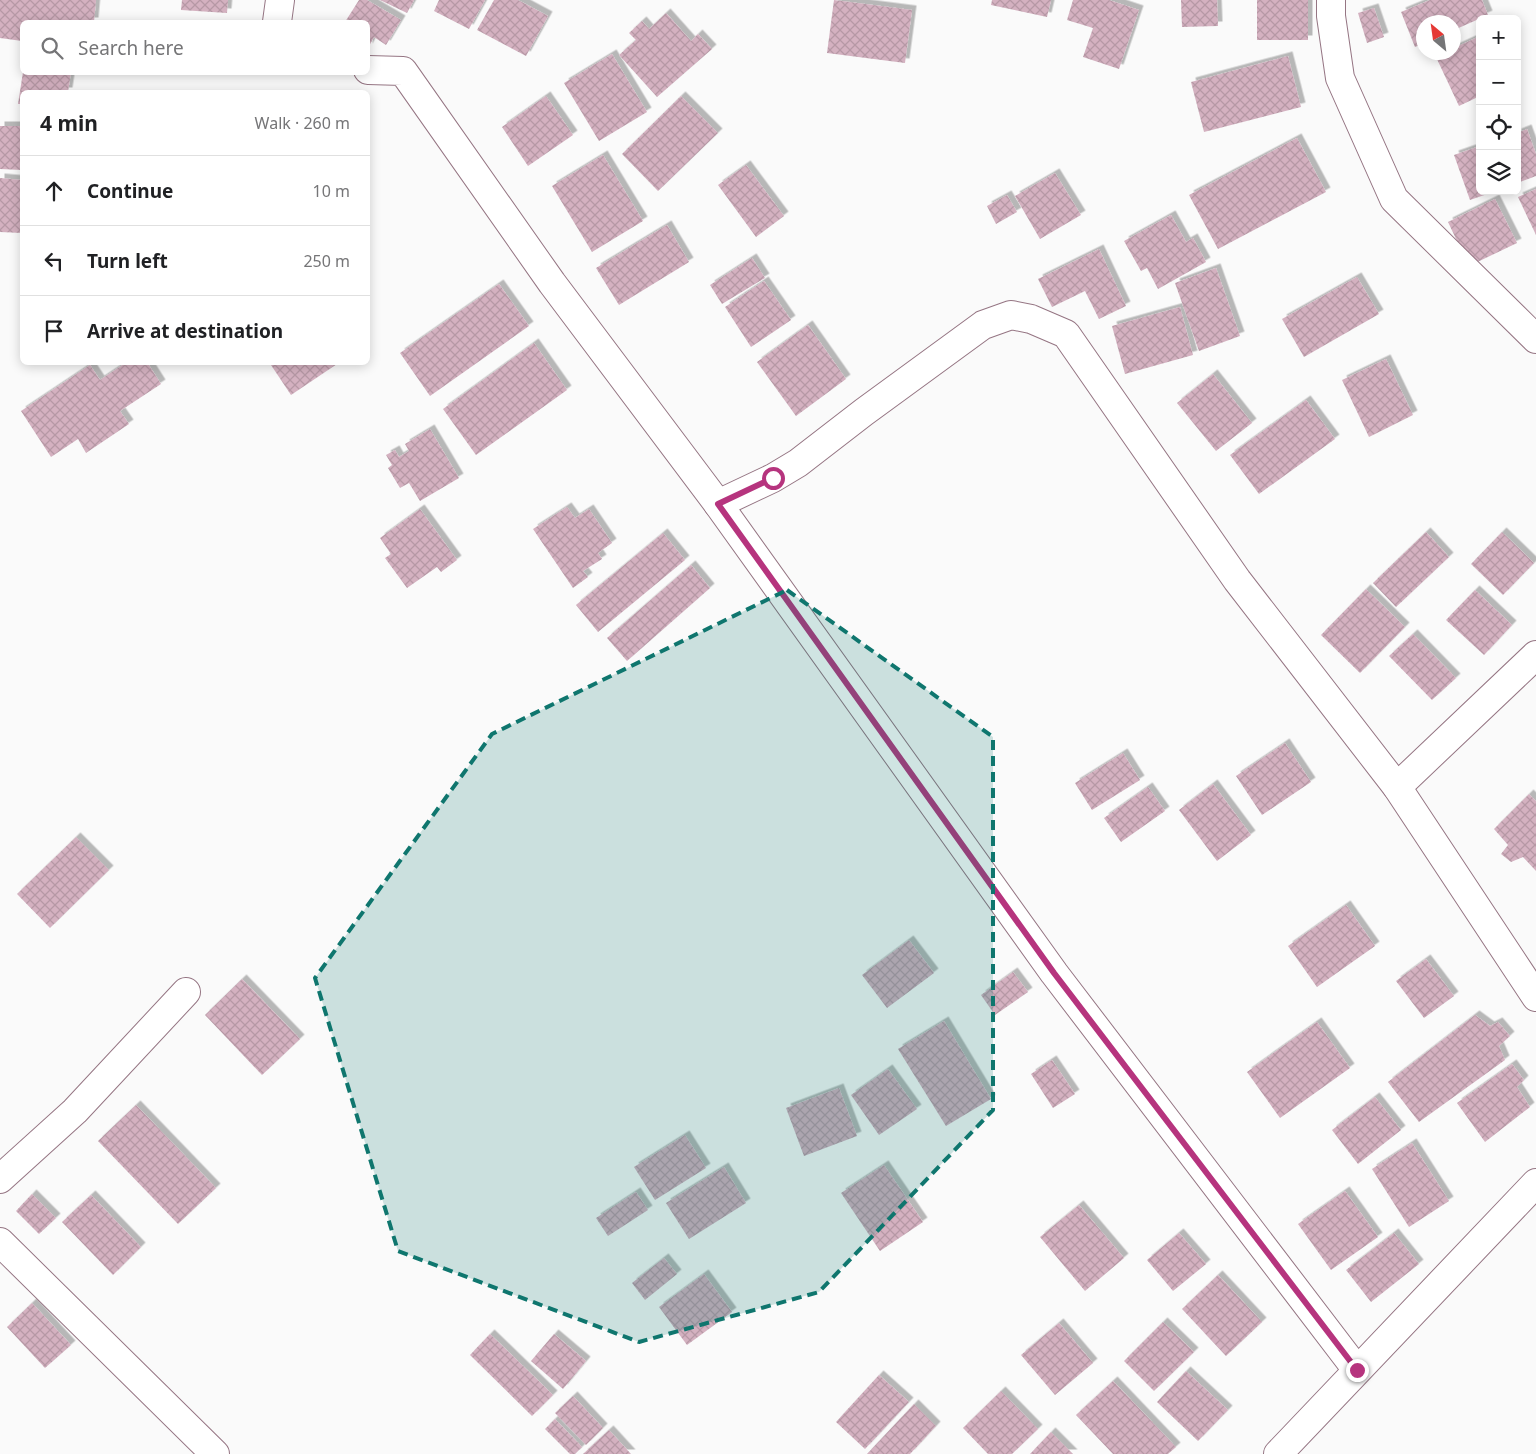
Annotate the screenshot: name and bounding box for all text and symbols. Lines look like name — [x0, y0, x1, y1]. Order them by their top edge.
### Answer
north arrow — [1416, 15, 1461, 60]
map controls — [1476, 15, 1521, 195]
button: + — [1476, 15, 1521, 60]
search box — [20, 20, 370, 75]
icon: search — [38, 34, 66, 62]
text: Search here — [78, 35, 184, 61]
button: − — [1476, 60, 1521, 105]
button: locate — [1476, 105, 1521, 150]
text: 4 min — [40, 109, 98, 137]
text: Walk · 260 m — [255, 112, 350, 134]
button: layers — [1476, 150, 1521, 195]
icon: ahead — [40, 177, 68, 205]
text: Continue — [87, 178, 173, 204]
text: 10 m — [313, 180, 350, 202]
icon: left — [40, 247, 68, 275]
text: Turn left — [87, 248, 168, 274]
text: 250 m — [303, 250, 350, 272]
icon: arrive — [40, 317, 68, 345]
text: Arrive at destination — [87, 318, 283, 344]
route start — [762, 467, 785, 490]
route end — [1346, 1359, 1369, 1382]

